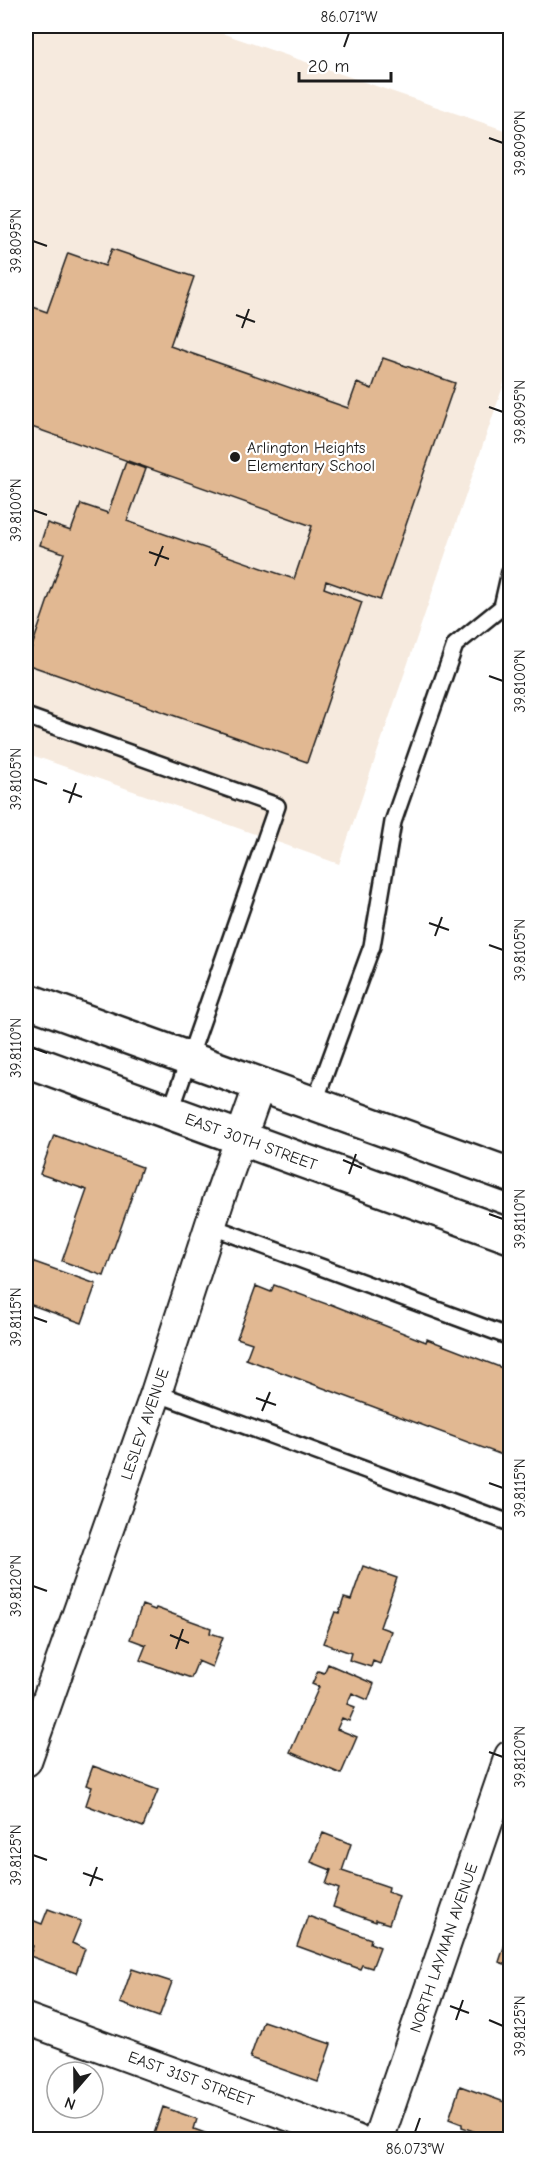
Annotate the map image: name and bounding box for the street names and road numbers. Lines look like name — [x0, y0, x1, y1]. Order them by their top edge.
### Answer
street label: EAST 30TH STREET — [183, 1110, 320, 1174]
street label: LESLEY AVENUE — [117, 1365, 173, 1482]
street label: NORTH LAYMAN AVENUE — [406, 1861, 482, 2035]
street label: EAST 31ST STREET — [126, 2048, 257, 2110]

